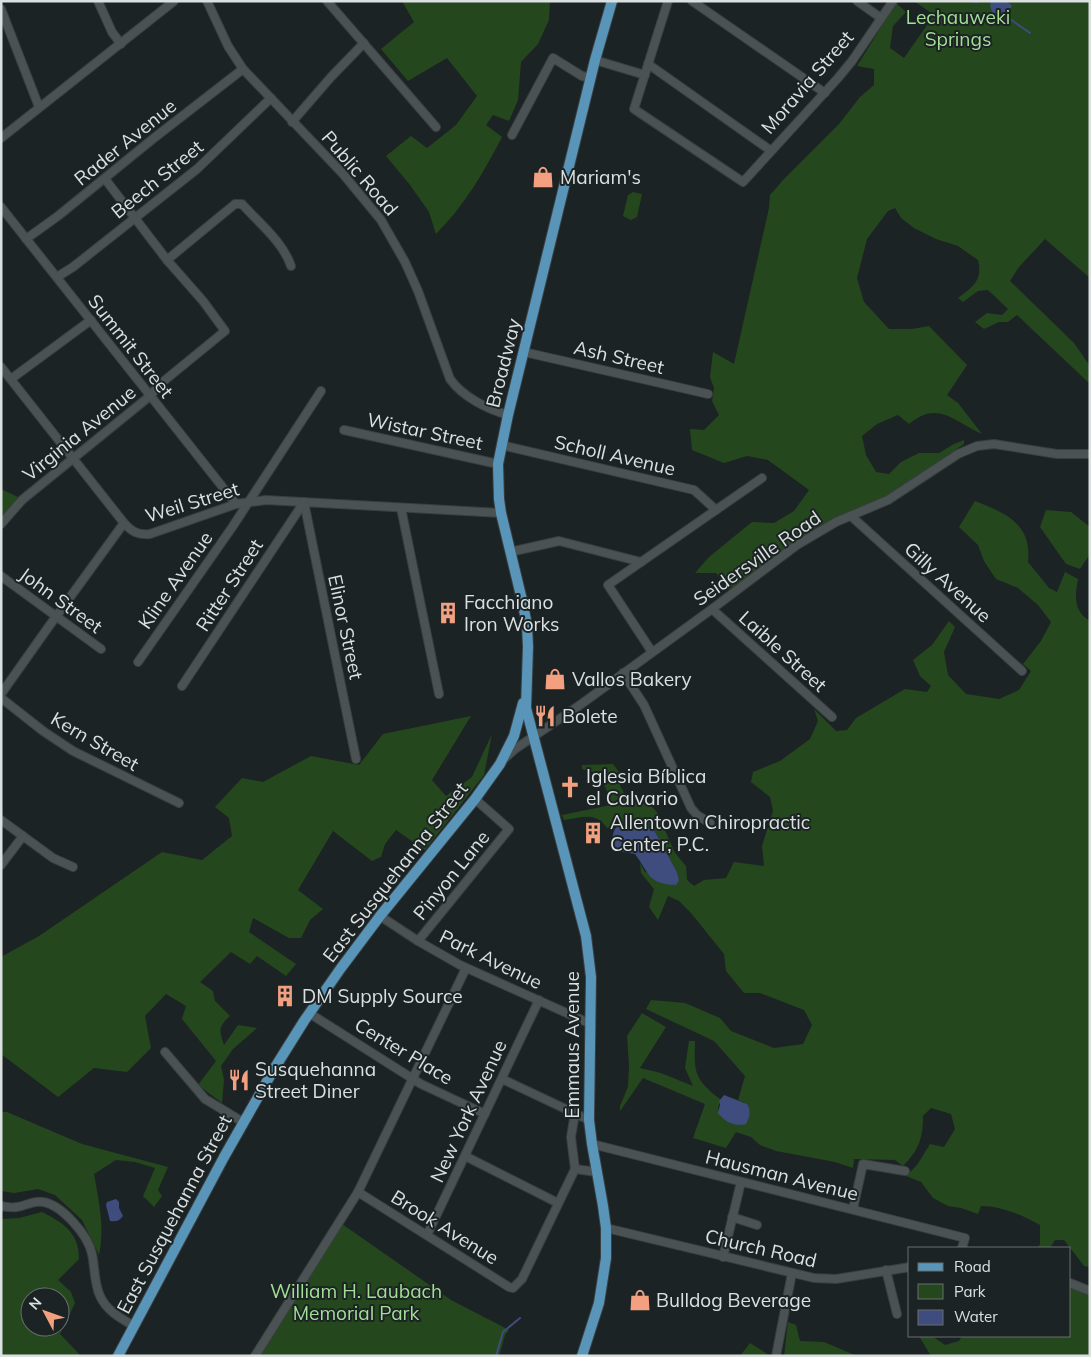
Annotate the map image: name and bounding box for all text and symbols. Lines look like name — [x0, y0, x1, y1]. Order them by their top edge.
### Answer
park label: Lechauweki Springs — [906, 5, 1010, 51]
street label: Moravia Street — [756, 25, 859, 138]
street label: Rader Avenue — [69, 94, 181, 190]
street label: Public Road — [317, 126, 403, 220]
street label: Beech Street — [106, 134, 208, 223]
shop icon: Mariam's — [530, 164, 556, 190]
place label: Mariam's — [560, 165, 641, 189]
street label: Summit Street — [83, 289, 179, 403]
street label: Broadway — [480, 316, 526, 410]
street label: Ash Street — [572, 335, 667, 379]
street label: Virginia Avenue — [18, 380, 140, 486]
street label: Wistar Street — [365, 407, 485, 455]
street label: Scholl Avenue — [552, 429, 678, 481]
street label: Weil Street — [142, 476, 242, 528]
street label: Seidersville Road — [689, 505, 825, 611]
street label: Kline Avenue — [133, 527, 217, 633]
street label: Ritter Street — [190, 534, 268, 636]
street label: Gilly Avenue — [900, 537, 996, 627]
street label: John Street — [15, 562, 108, 638]
street label: Elinor Street — [323, 572, 369, 682]
place label: Facchiano Iron Works — [464, 590, 559, 636]
building icon: Facchiano Iron Works — [435, 600, 461, 626]
street label: Laible Street — [734, 605, 832, 697]
shop icon: Vallos Bakery — [542, 666, 568, 692]
place label: Vallos Bakery — [572, 667, 692, 691]
restaurant icon: Bolete — [532, 703, 558, 729]
place label: Bolete — [562, 704, 618, 728]
street label: Kern Street — [47, 706, 144, 776]
place label: Iglesia Bíblica el Calvario — [586, 764, 706, 810]
church icon: Iglesia Bíblica el Calvario — [557, 774, 583, 800]
street label: East Susquehanna Street — [317, 777, 473, 967]
place label: Allentown Chiropractic Center, P.C. — [610, 810, 810, 856]
building icon: Allentown Chiropractic Center, P.C. — [580, 820, 606, 846]
street label: Pinyon Lane — [408, 825, 494, 925]
street label: Park Avenue — [436, 924, 546, 994]
street label: Emmaus Avenue — [560, 971, 584, 1119]
building icon: DM Supply Source — [272, 983, 298, 1009]
place label: DM Supply Source — [302, 984, 463, 1008]
street label: Center Place — [351, 1012, 457, 1090]
street label: New York Avenue — [424, 1036, 512, 1186]
place label: Susquehanna Street Diner — [255, 1057, 376, 1103]
restaurant icon: Susquehanna Street Diner — [226, 1067, 252, 1093]
street label: East Susquehanna Street — [111, 1110, 237, 1318]
street label: Hausman Avenue — [703, 1144, 861, 1206]
street label: Brook Avenue — [387, 1184, 503, 1270]
street label: Church Road — [703, 1223, 819, 1273]
legend — [908, 1247, 1071, 1337]
text: Road — [954, 1257, 991, 1276]
park label: William H. Laubach Memorial Park — [270, 1279, 442, 1325]
text: Park — [954, 1282, 986, 1301]
north arrow — [20, 1287, 70, 1337]
shop icon: Bulldog Beverage — [627, 1287, 653, 1313]
place label: Bulldog Beverage — [656, 1288, 811, 1312]
text: N — [25, 1294, 45, 1313]
text: Water — [954, 1307, 998, 1326]

